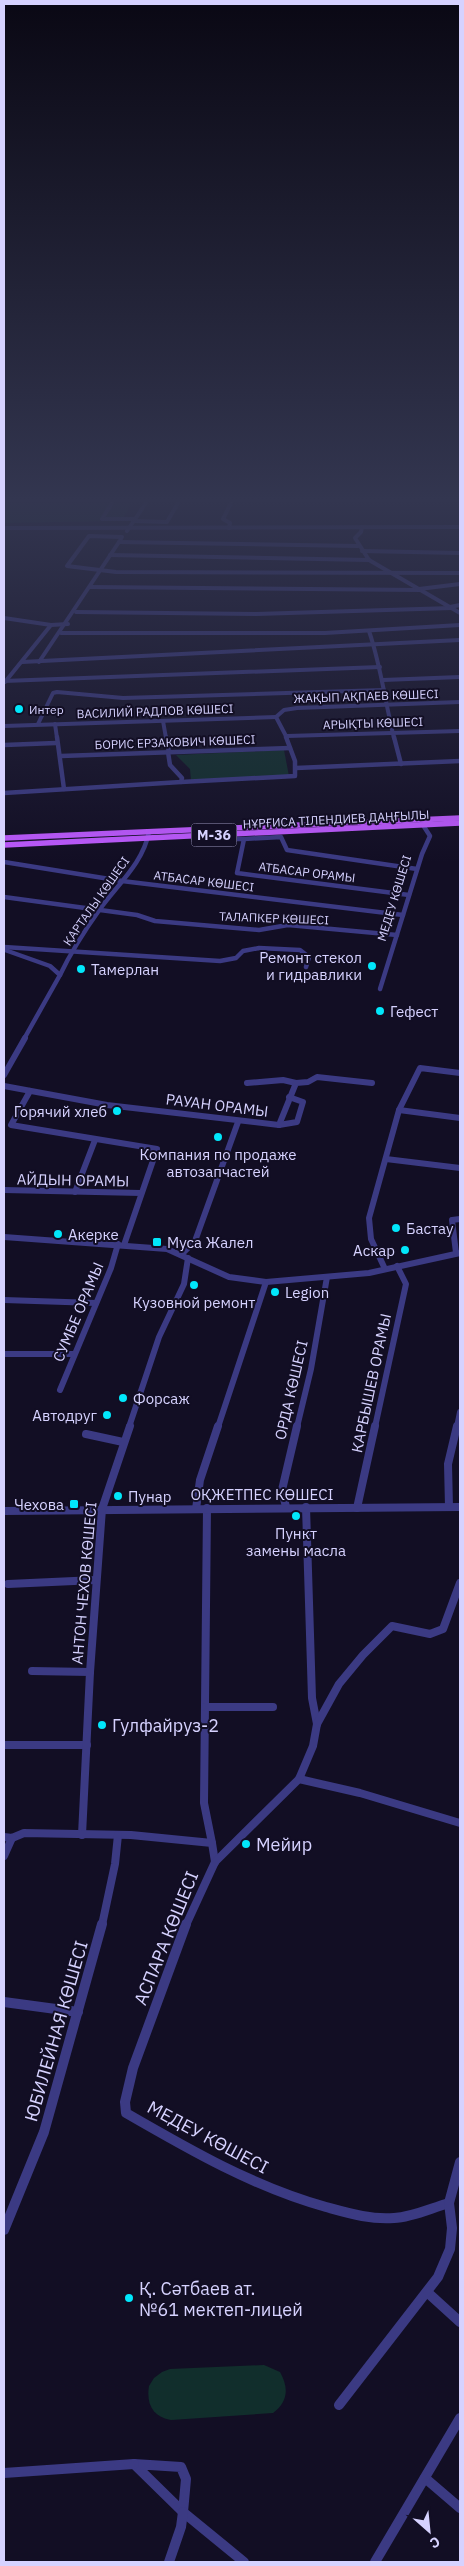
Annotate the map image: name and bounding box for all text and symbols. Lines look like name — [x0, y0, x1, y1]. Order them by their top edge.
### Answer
street label: ЖАҚЫП АҚПАЕВ КӨШЕСІ — [293, 686, 439, 706]
street label: ВАСИЛИЙ РАДЛОВ КӨШЕСІ — [76, 701, 234, 721]
place label: Интер — [29, 702, 64, 717]
marker: Интер — [13, 703, 25, 715]
street label: АРЫҚТЫ КӨШЕСІ — [323, 714, 424, 732]
street label: БОРИС ЕРЗАКОВИЧ КӨШЕСІ — [94, 732, 256, 752]
street label: НҰРҒИСА ТІЛЕНДИЕВ ДАҢҒЫЛЫ — [242, 807, 430, 831]
road number: M-36 — [192, 824, 236, 846]
street label: ҚАРТАЛЫ КӨШЕСІ — [60, 853, 132, 948]
street label: МЕДЕУ КӨШЕСІ — [374, 853, 414, 943]
street label: АТБАСАР ОРАМЫ — [258, 859, 356, 885]
street label: АТБАСАР КӨШЕСІ — [153, 867, 255, 895]
street label: ТАЛАПКЕР КӨШЕСІ — [219, 909, 329, 927]
place label: Ремонт стекол и гидравлики — [259, 948, 362, 984]
place label: Тамерлан — [91, 960, 159, 979]
marker: Ремонт стекол и гидравлики — [366, 960, 378, 972]
marker: Тамерлан — [75, 963, 87, 975]
place label: Гефест — [390, 1002, 438, 1021]
marker: Гефест — [374, 1005, 386, 1017]
street label: РАУАН ОРАМЫ — [165, 1089, 269, 1121]
place label: Горячий хлеб — [14, 1102, 107, 1121]
marker: Горячий хлеб — [111, 1105, 123, 1117]
marker: Компания по продаже автозапчастей — [212, 1131, 224, 1143]
place label: Компания по продаже автозапчастей — [140, 1145, 296, 1181]
street label: АЙДЫН ОРАМЫ — [17, 1170, 129, 1190]
place label: Бастау — [406, 1219, 454, 1238]
marker: Бастау — [390, 1222, 402, 1234]
place label: Акерке — [68, 1225, 119, 1244]
marker: Акерке — [52, 1228, 64, 1240]
place label: Муса Жалел — [167, 1233, 253, 1252]
marker: Муса Жалел — [151, 1236, 163, 1248]
place label: Аскар — [353, 1241, 395, 1260]
marker: Аскар — [399, 1244, 411, 1256]
street label: СУМБЕ ОРАМЫ — [49, 1259, 107, 1365]
marker: Кузовной ремонт — [188, 1279, 200, 1291]
place label: Legion — [285, 1283, 329, 1302]
marker: Legion — [269, 1286, 281, 1298]
place label: Кузовной ремонт — [133, 1293, 255, 1312]
street label: КАРБЫШЕВ ОРАМЫ — [347, 1312, 395, 1454]
street label: ОРДА КӨШЕСІ — [270, 1338, 312, 1442]
place label: Форсаж — [133, 1389, 190, 1408]
marker: Форсаж — [117, 1392, 129, 1404]
place label: Автодруг — [32, 1406, 97, 1425]
marker: Автодруг — [101, 1409, 113, 1421]
street label: ОҚЖЕТПЕС КӨШЕСІ — [190, 1485, 334, 1504]
place label: Пунар — [128, 1487, 171, 1506]
marker: Пунар — [112, 1490, 124, 1502]
place label: Чехова — [14, 1495, 64, 1514]
marker: Чехова — [68, 1498, 80, 1510]
street label: АНТОН ЧЕХОВ КӨШЕСІ — [67, 1501, 101, 1665]
marker: Пункт замены масла — [290, 1510, 302, 1522]
place label: Пункт замены масла — [246, 1524, 346, 1560]
place label: Гулфайруз-2 — [112, 1714, 219, 1737]
marker: Гулфайруз-2 — [96, 1719, 108, 1731]
place label: Мейир — [256, 1833, 312, 1856]
marker: Мейир — [240, 1838, 252, 1850]
street label: АСПАРА КӨШЕСІ — [129, 1868, 203, 2008]
street label: ЮБИЛЕЙНАЯ КӨШЕСІ — [19, 1938, 93, 2124]
street label: МЕДЕУ КӨШЕСІ — [143, 2095, 273, 2179]
place label: Қ. Сәтбаев ат. №61 мектеп-лицей — [139, 2277, 303, 2321]
marker: Қ. Сәтбаев ат. №61 мектеп-лицей — [123, 2292, 135, 2304]
north arrow — [404, 2506, 454, 2556]
text: С — [427, 2532, 443, 2553]

